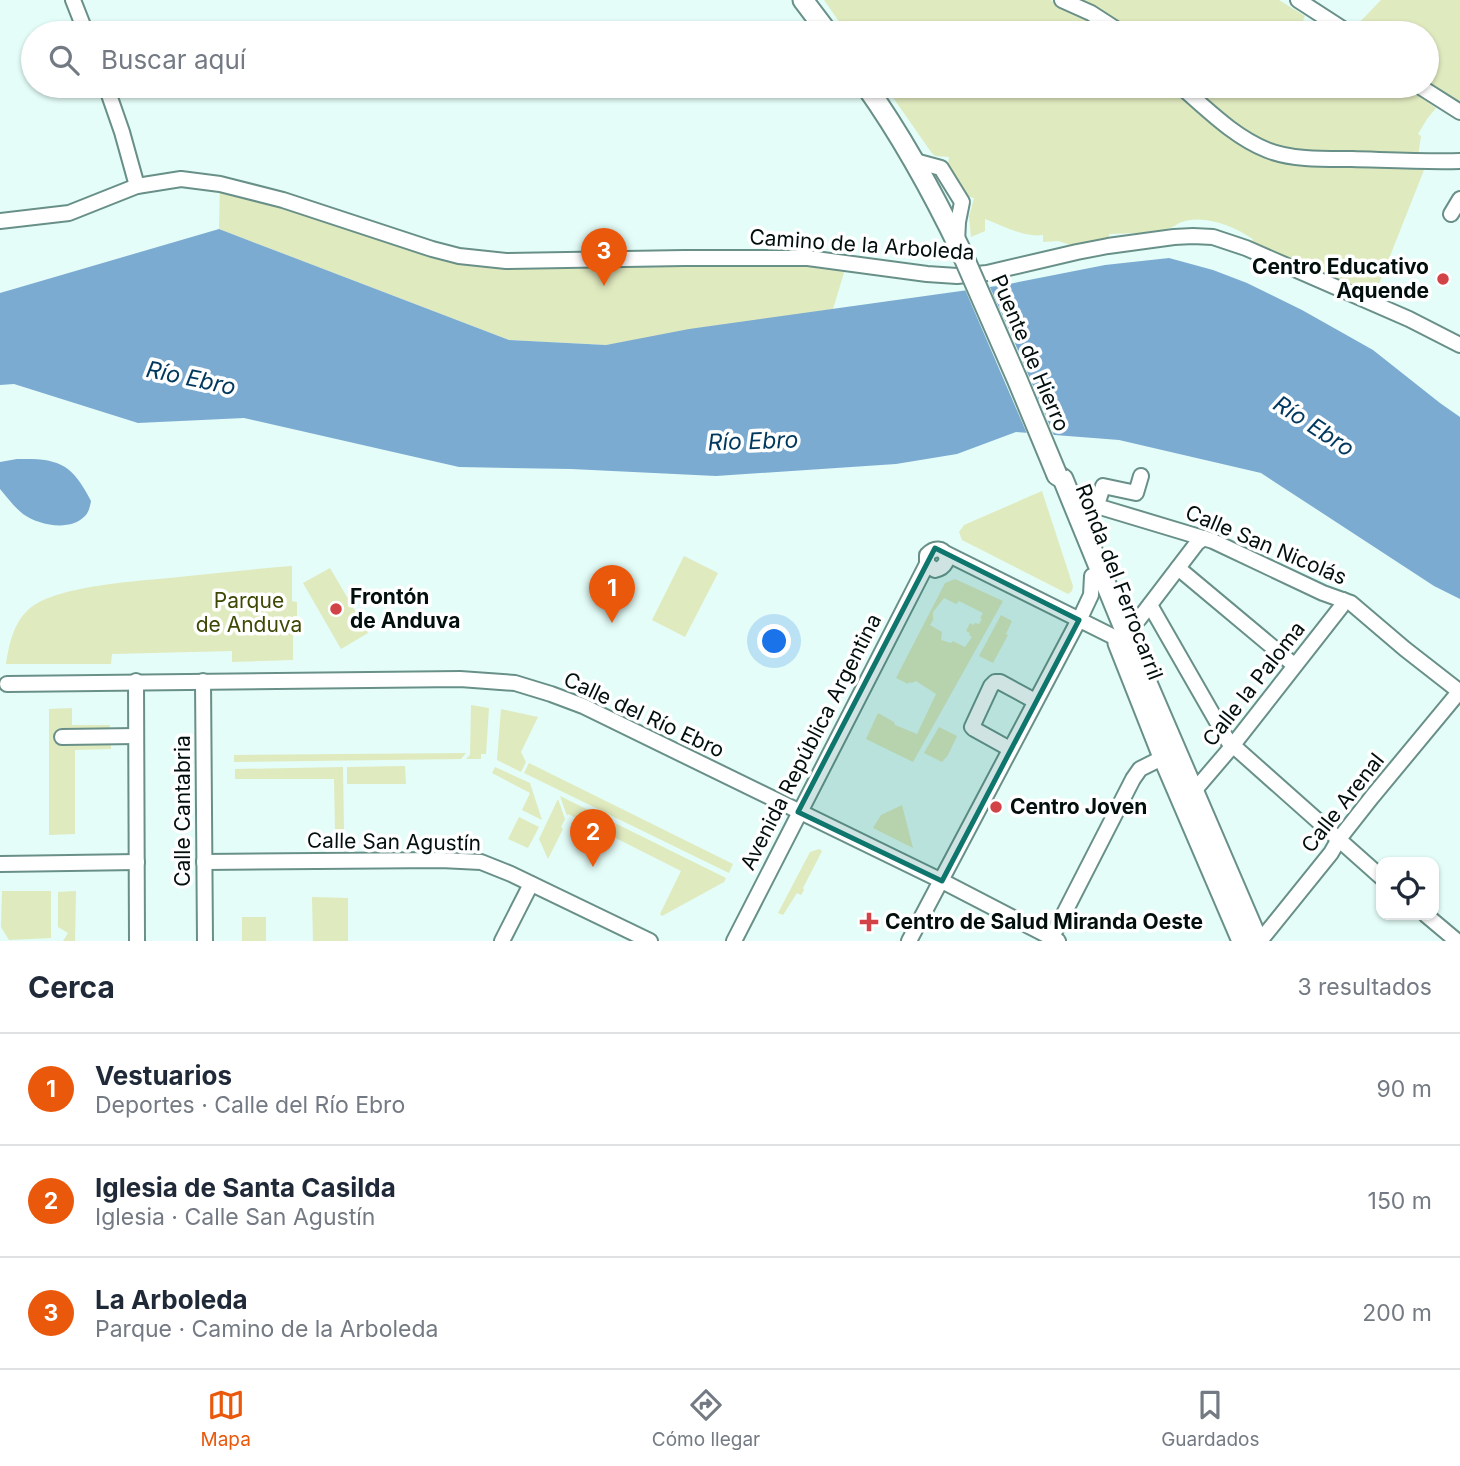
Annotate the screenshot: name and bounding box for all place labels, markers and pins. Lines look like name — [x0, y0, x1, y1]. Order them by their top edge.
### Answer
pin: 3 — [581, 228, 627, 286]
place label: Centro Educativo Aquende — [1252, 254, 1429, 303]
marker: Centro Educativo Aquende — [1435, 271, 1451, 287]
pin: 1 — [589, 565, 635, 623]
place label: Frontón de Anduva — [350, 584, 460, 633]
marker: Frontón de Anduva — [328, 601, 344, 617]
place label: Centro Joven — [1010, 794, 1147, 819]
marker: Centro Joven — [988, 799, 1004, 815]
pin: 2 — [570, 809, 616, 867]
place label: Centro de Salud Miranda Oeste — [885, 909, 1203, 934]
marker: Centro de Salud Miranda Oeste — [859, 912, 879, 932]

